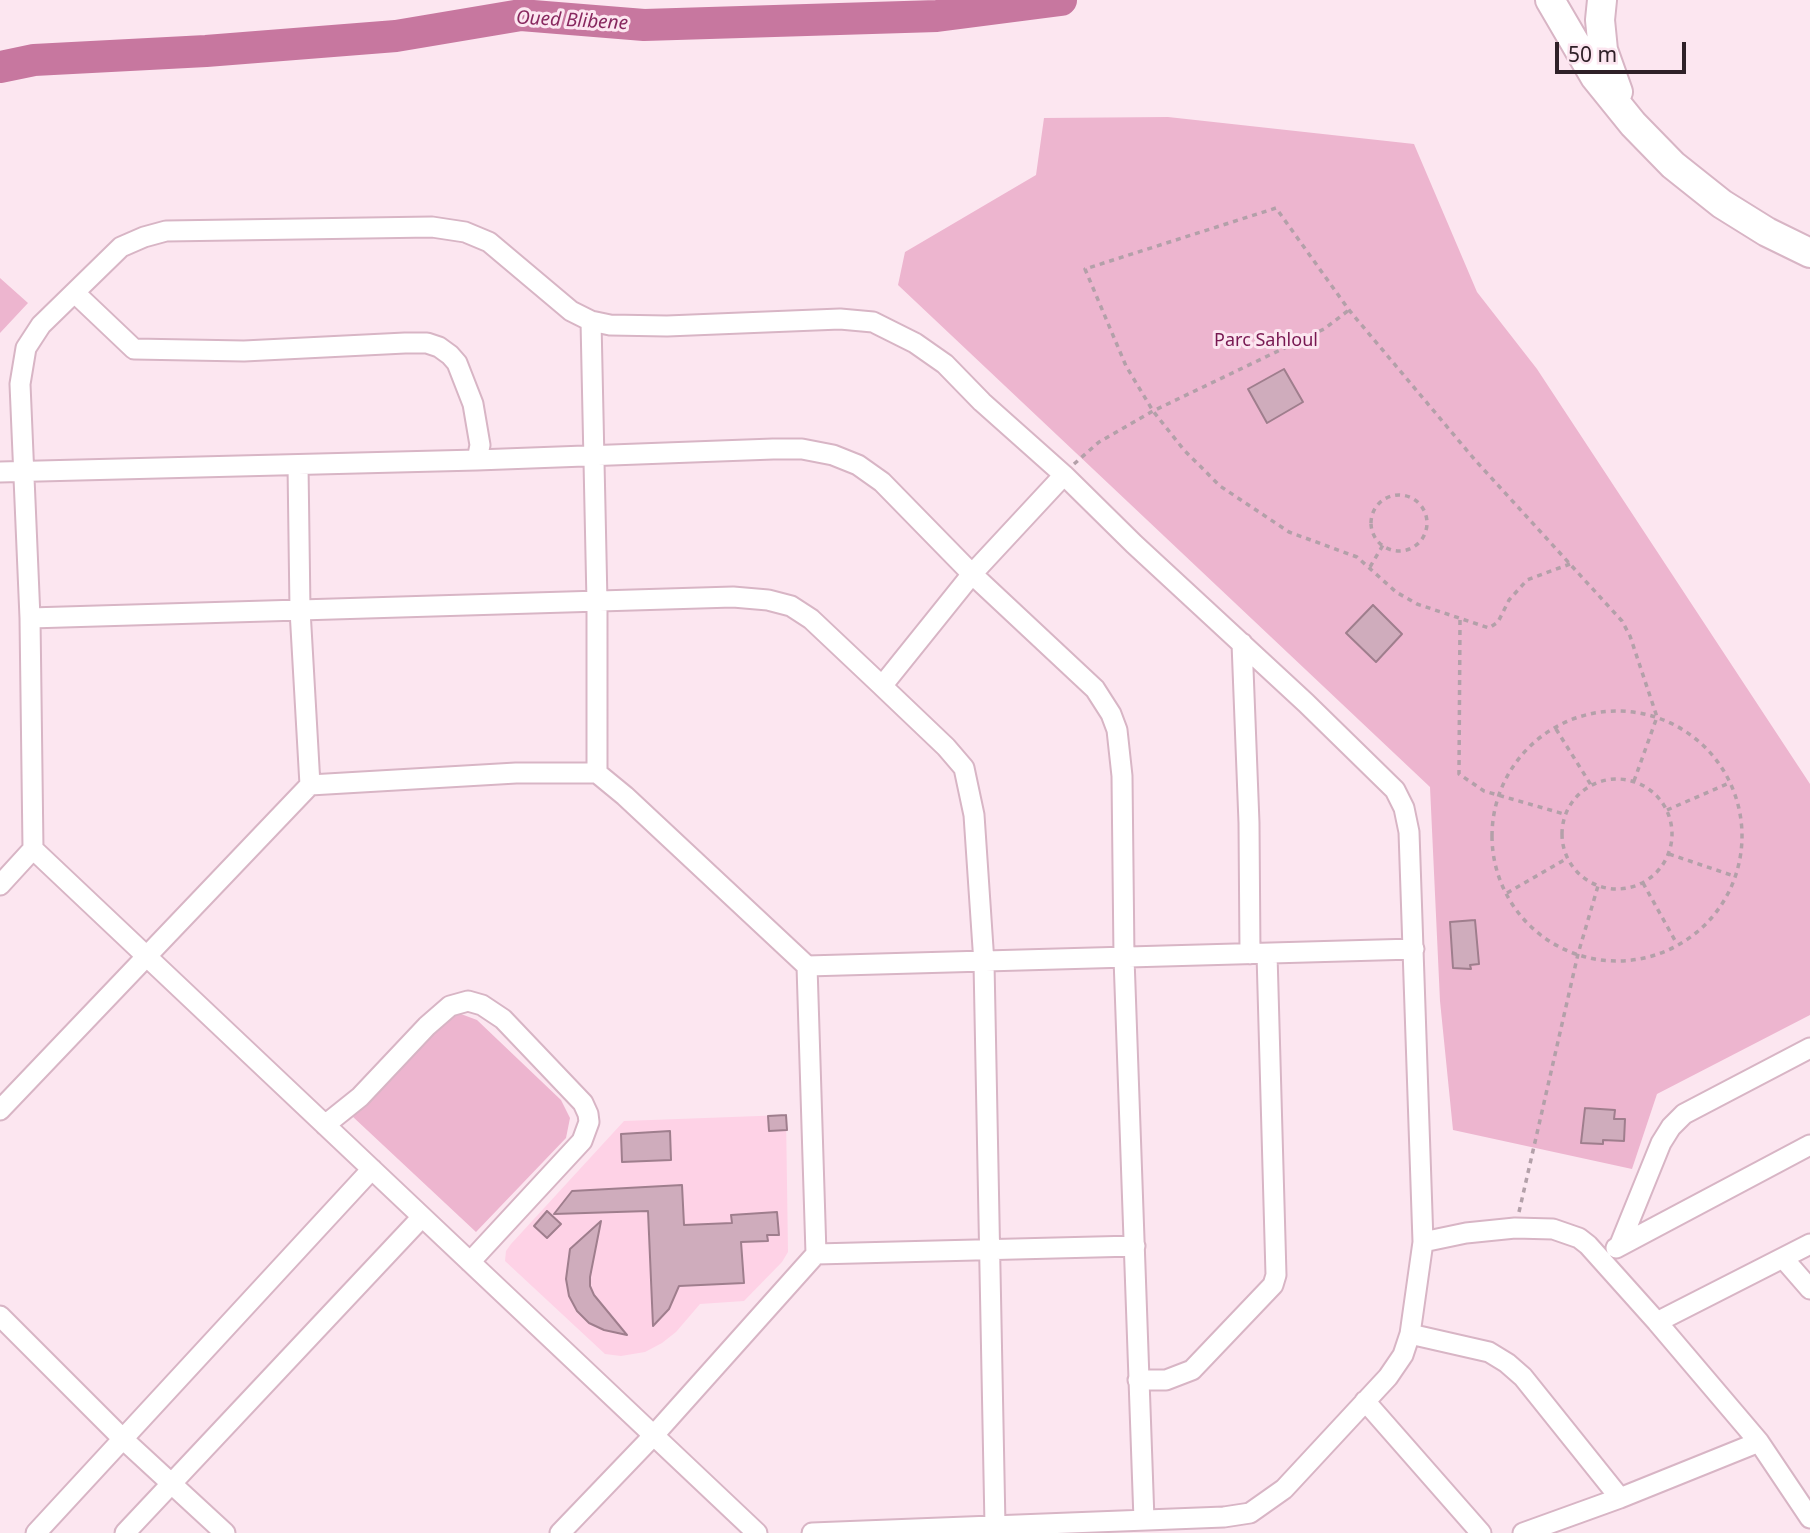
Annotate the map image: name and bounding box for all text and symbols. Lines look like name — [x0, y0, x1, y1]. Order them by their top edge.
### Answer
water label: Oued Blibene — [515, 7, 629, 35]
scale bar — [1558, 28, 1689, 72]
text: 50 m — [1568, 40, 1617, 68]
park label: Parc Sahloul — [1214, 330, 1318, 352]

